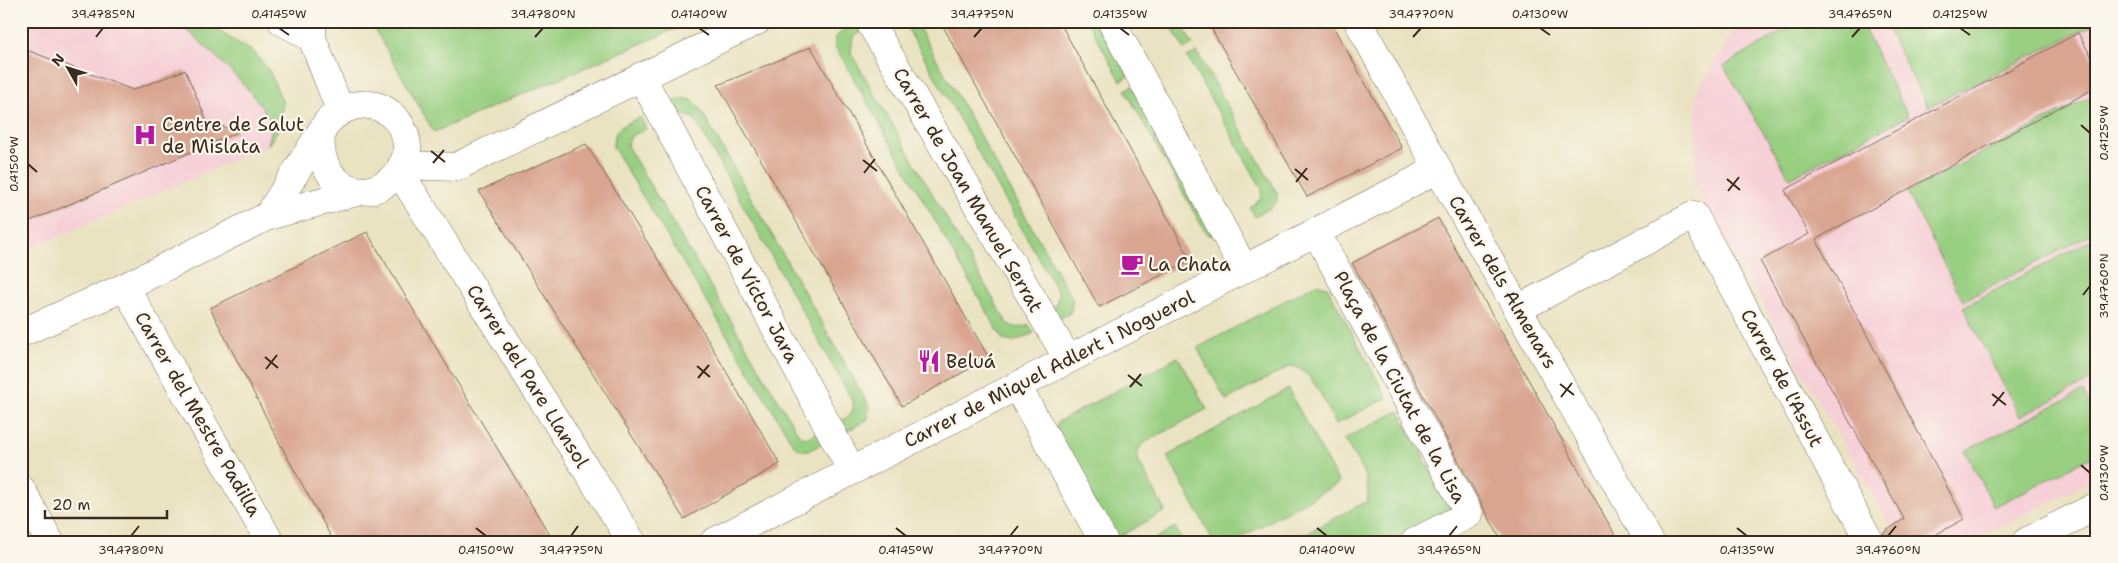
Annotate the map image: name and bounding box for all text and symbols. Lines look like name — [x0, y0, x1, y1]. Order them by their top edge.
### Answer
text: 39.4785°N — [71, 6, 135, 22]
text: 0.4145°W — [251, 6, 307, 22]
text: 39.4780°N — [510, 6, 576, 22]
text: 0.4140°W — [671, 6, 727, 22]
text: 39.4775°N — [950, 6, 1014, 22]
text: 0.4135°W — [1092, 6, 1148, 22]
text: 39.4770°N — [1388, 6, 1454, 22]
text: 0.4130°W — [1512, 6, 1568, 22]
text: 39.4765°N — [1828, 6, 1892, 22]
text: 0.4125°W — [1932, 6, 1988, 22]
north arrow — [42, 42, 92, 92]
text: N — [47, 50, 68, 70]
street label: Carrer de Joan Manuel Serrat — [888, 63, 1048, 317]
text: 0.4125°W — [2096, 105, 2112, 161]
place label: Centre de Salut de Mislata — [162, 112, 304, 159]
hospital icon: Centre de Salut de Mislata — [132, 122, 158, 148]
text: 0.4150°W — [6, 136, 22, 192]
street label: Carrer de Víctor Jara — [690, 181, 805, 367]
street label: Carrer dels Almenars — [1443, 191, 1563, 373]
cafe icon: La Chata — [1119, 251, 1145, 277]
place label: La Chata — [1148, 252, 1231, 277]
text: 39.4760°N — [2096, 253, 2112, 319]
street label: Plaça de la Ciutat de la Lisa — [1328, 266, 1472, 508]
street label: Carrer del Pare Llansol — [461, 280, 595, 473]
street label: Carrer de Miquel Adlert i Noguerol — [900, 284, 1199, 453]
street label: Carrer de l'Assut — [1735, 305, 1829, 451]
street label: Carrer del Mestre Padilla — [129, 307, 267, 521]
restaurant icon: Beluá — [916, 348, 942, 374]
place label: Beluá — [946, 349, 996, 374]
text: 0.4130°W — [2096, 445, 2112, 501]
scale bar — [45, 488, 168, 520]
text: 20 m — [52, 495, 91, 515]
text: 39.4780°N — [98, 542, 164, 558]
text: 0.4150°W — [458, 542, 514, 558]
text: 39.4775°N — [539, 542, 603, 558]
text: 0.4145°W — [878, 542, 934, 558]
text: 39.4770°N — [977, 542, 1043, 558]
text: 0.4140°W — [1299, 542, 1355, 558]
text: 39.4765°N — [1417, 542, 1481, 558]
text: 0.4135°W — [1719, 542, 1775, 558]
text: 39.4760°N — [1855, 542, 1921, 558]

